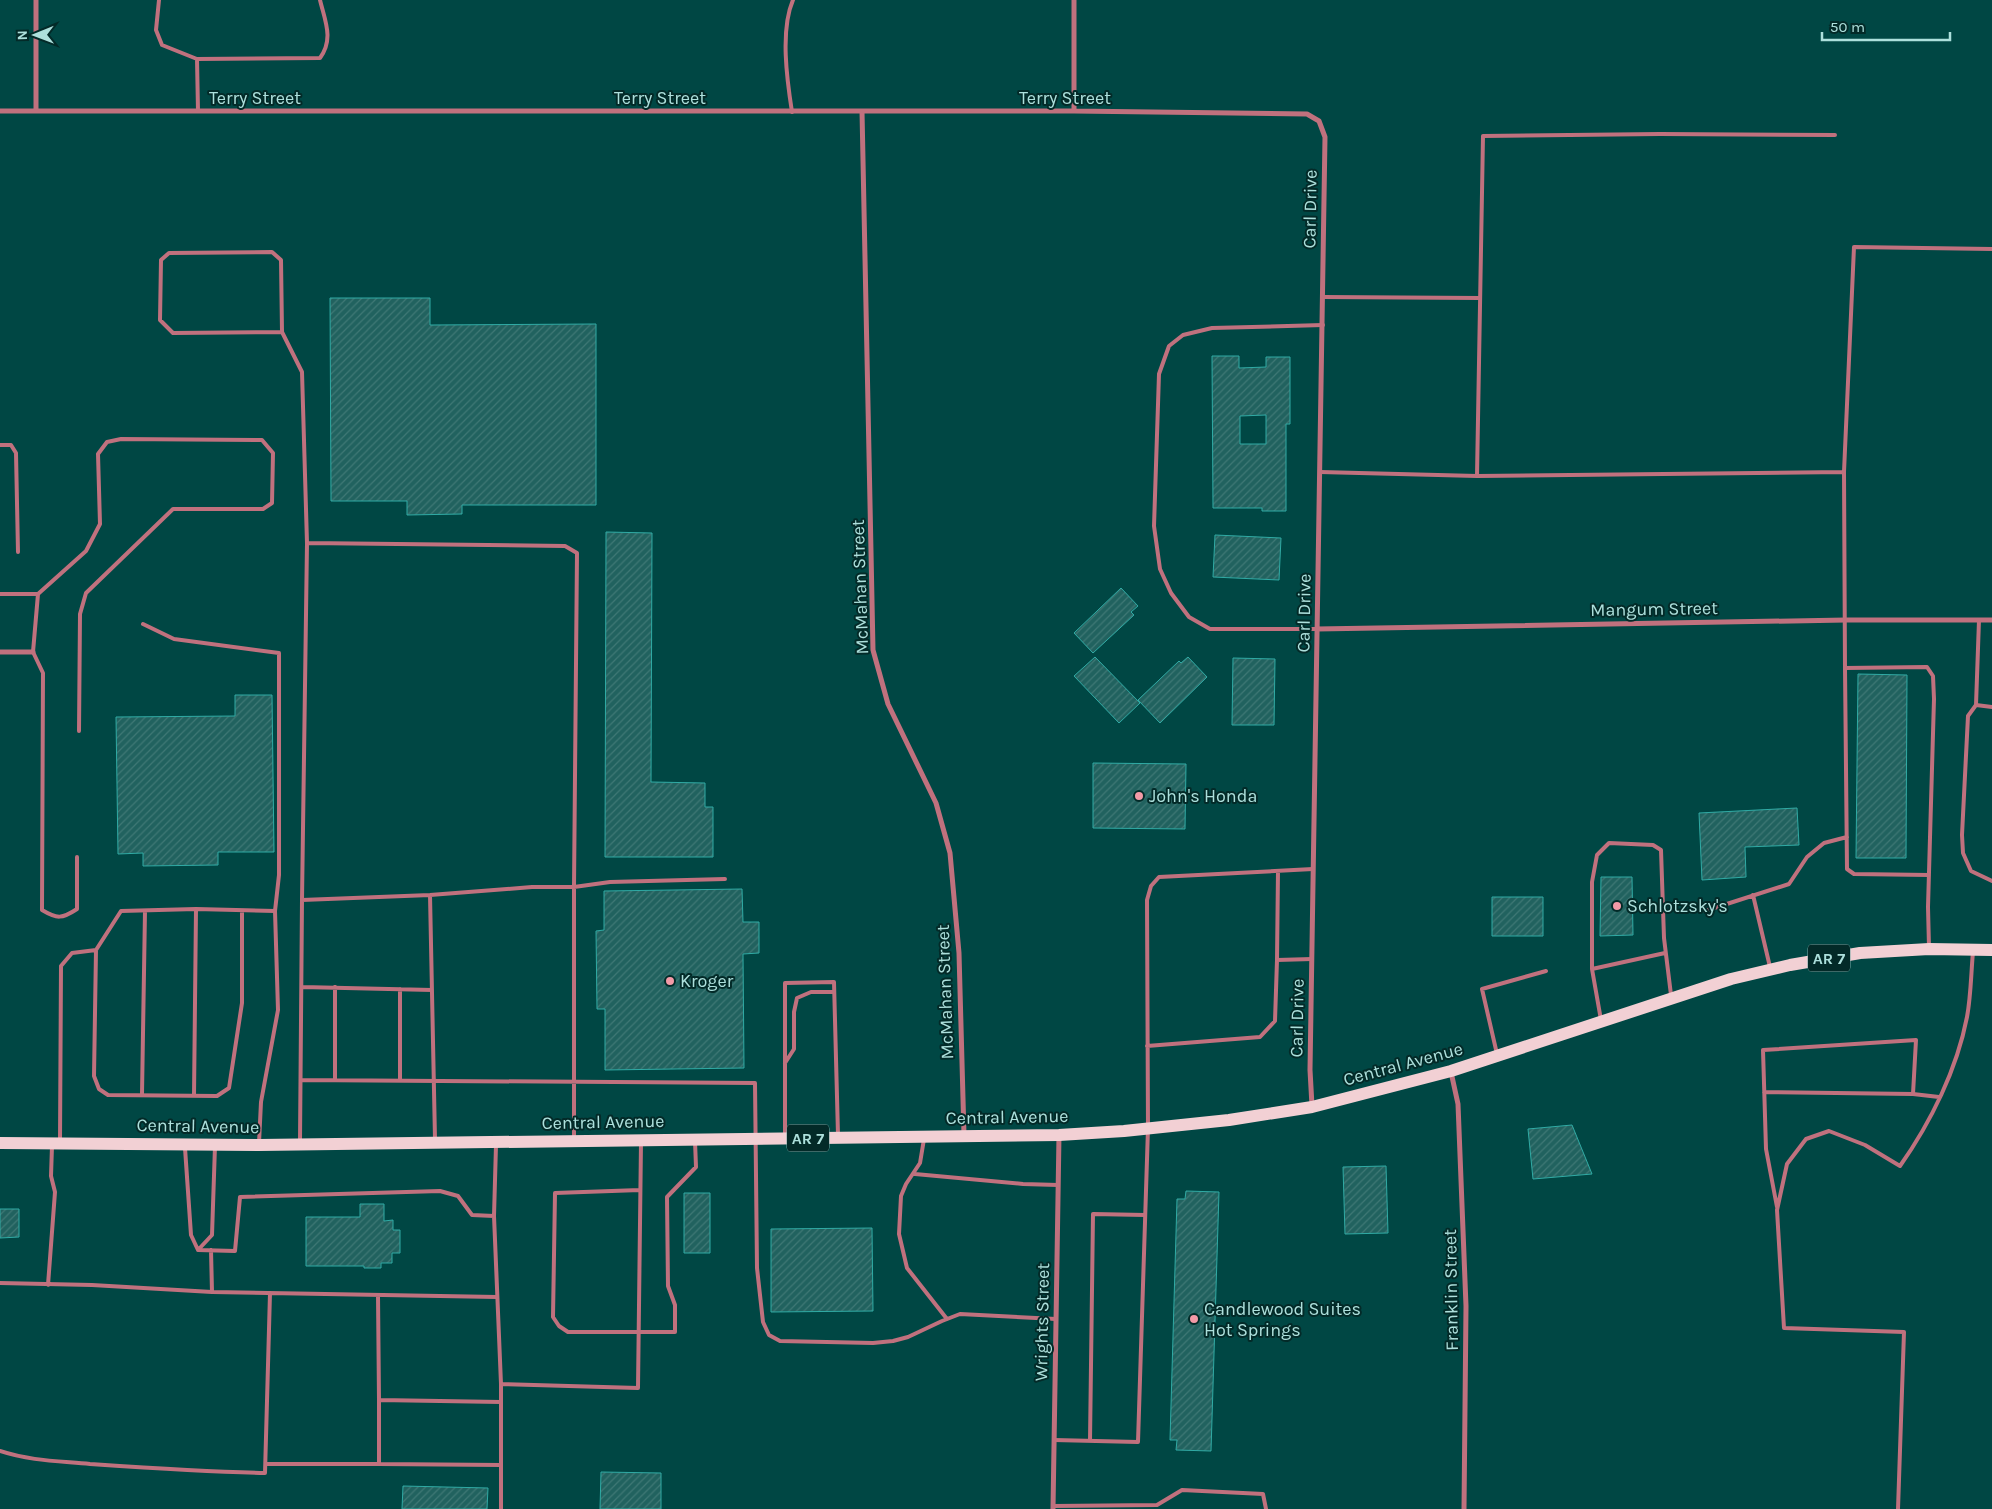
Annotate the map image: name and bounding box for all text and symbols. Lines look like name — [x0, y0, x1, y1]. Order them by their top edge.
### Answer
north arrow — [10, 10, 60, 60]
scale bar — [1822, 10, 1950, 42]
text: 50 m — [1830, 18, 1865, 36]
text: N — [14, 30, 31, 40]
street label: Terry Street — [209, 87, 301, 109]
street label: Terry Street — [614, 87, 706, 109]
street label: Terry Street — [1019, 87, 1111, 109]
street label: Carl Drive — [1298, 169, 1322, 249]
street label: McMahan Street — [847, 519, 873, 655]
street label: Carl Drive — [1292, 573, 1316, 653]
street label: Mangum Street — [1590, 597, 1718, 621]
place label: John's Honda — [1149, 785, 1257, 807]
marker: John's Honda — [1133, 790, 1145, 802]
place label: Schlotzsky's — [1627, 895, 1728, 917]
marker: Schlotzsky's — [1611, 900, 1623, 912]
street label: McMahan Street — [932, 924, 958, 1060]
road number: AR 7 — [1808, 944, 1850, 971]
place label: Kroger — [680, 970, 734, 992]
marker: Kroger — [664, 975, 676, 987]
street label: Carl Drive — [1285, 978, 1309, 1058]
street label: Central Avenue — [1341, 1037, 1465, 1091]
street label: Central Avenue — [945, 1105, 1069, 1129]
street label: Central Avenue — [541, 1110, 665, 1134]
street label: Central Avenue — [136, 1114, 260, 1138]
road number: AR 7 — [787, 1124, 829, 1152]
street label: Franklin Street — [1439, 1229, 1463, 1351]
street label: Wrights Street — [1030, 1262, 1054, 1381]
place label: Candlewood Suites Hot Springs — [1204, 1298, 1361, 1341]
marker: Candlewood Suites Hot Springs — [1188, 1313, 1200, 1325]

